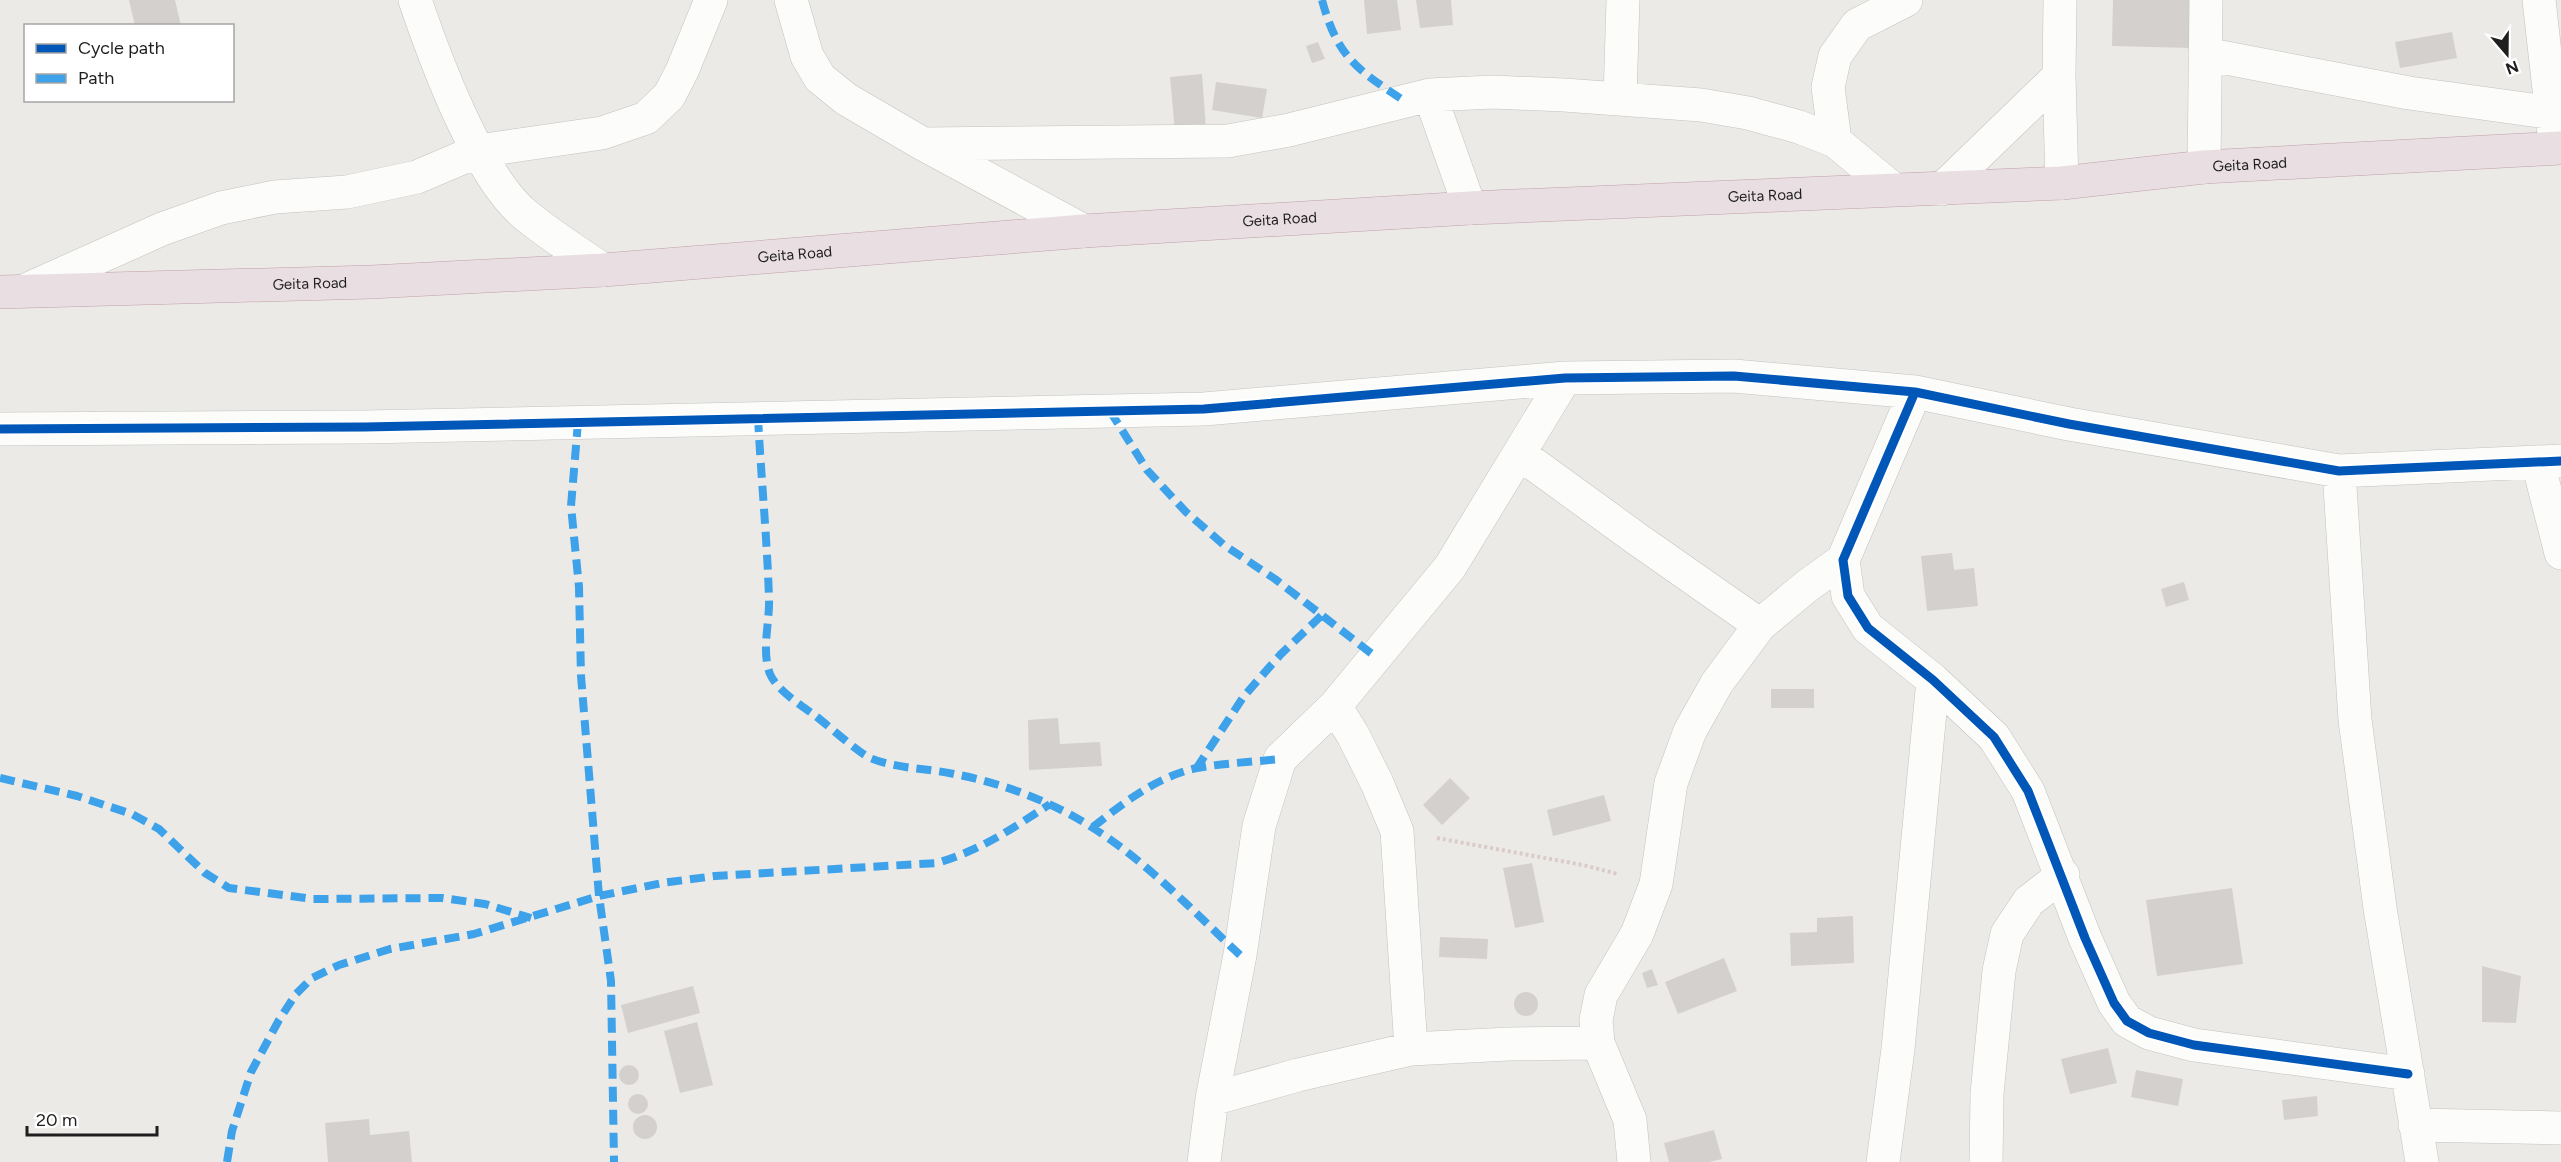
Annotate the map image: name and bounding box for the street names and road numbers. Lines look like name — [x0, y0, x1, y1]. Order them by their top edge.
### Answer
street label: Geita Road — [2212, 154, 2288, 176]
street label: Geita Road — [1727, 185, 1803, 206]
street label: Geita Road — [1242, 208, 1317, 231]
street label: Geita Road — [757, 242, 833, 266]
street label: Geita Road — [272, 274, 347, 294]

